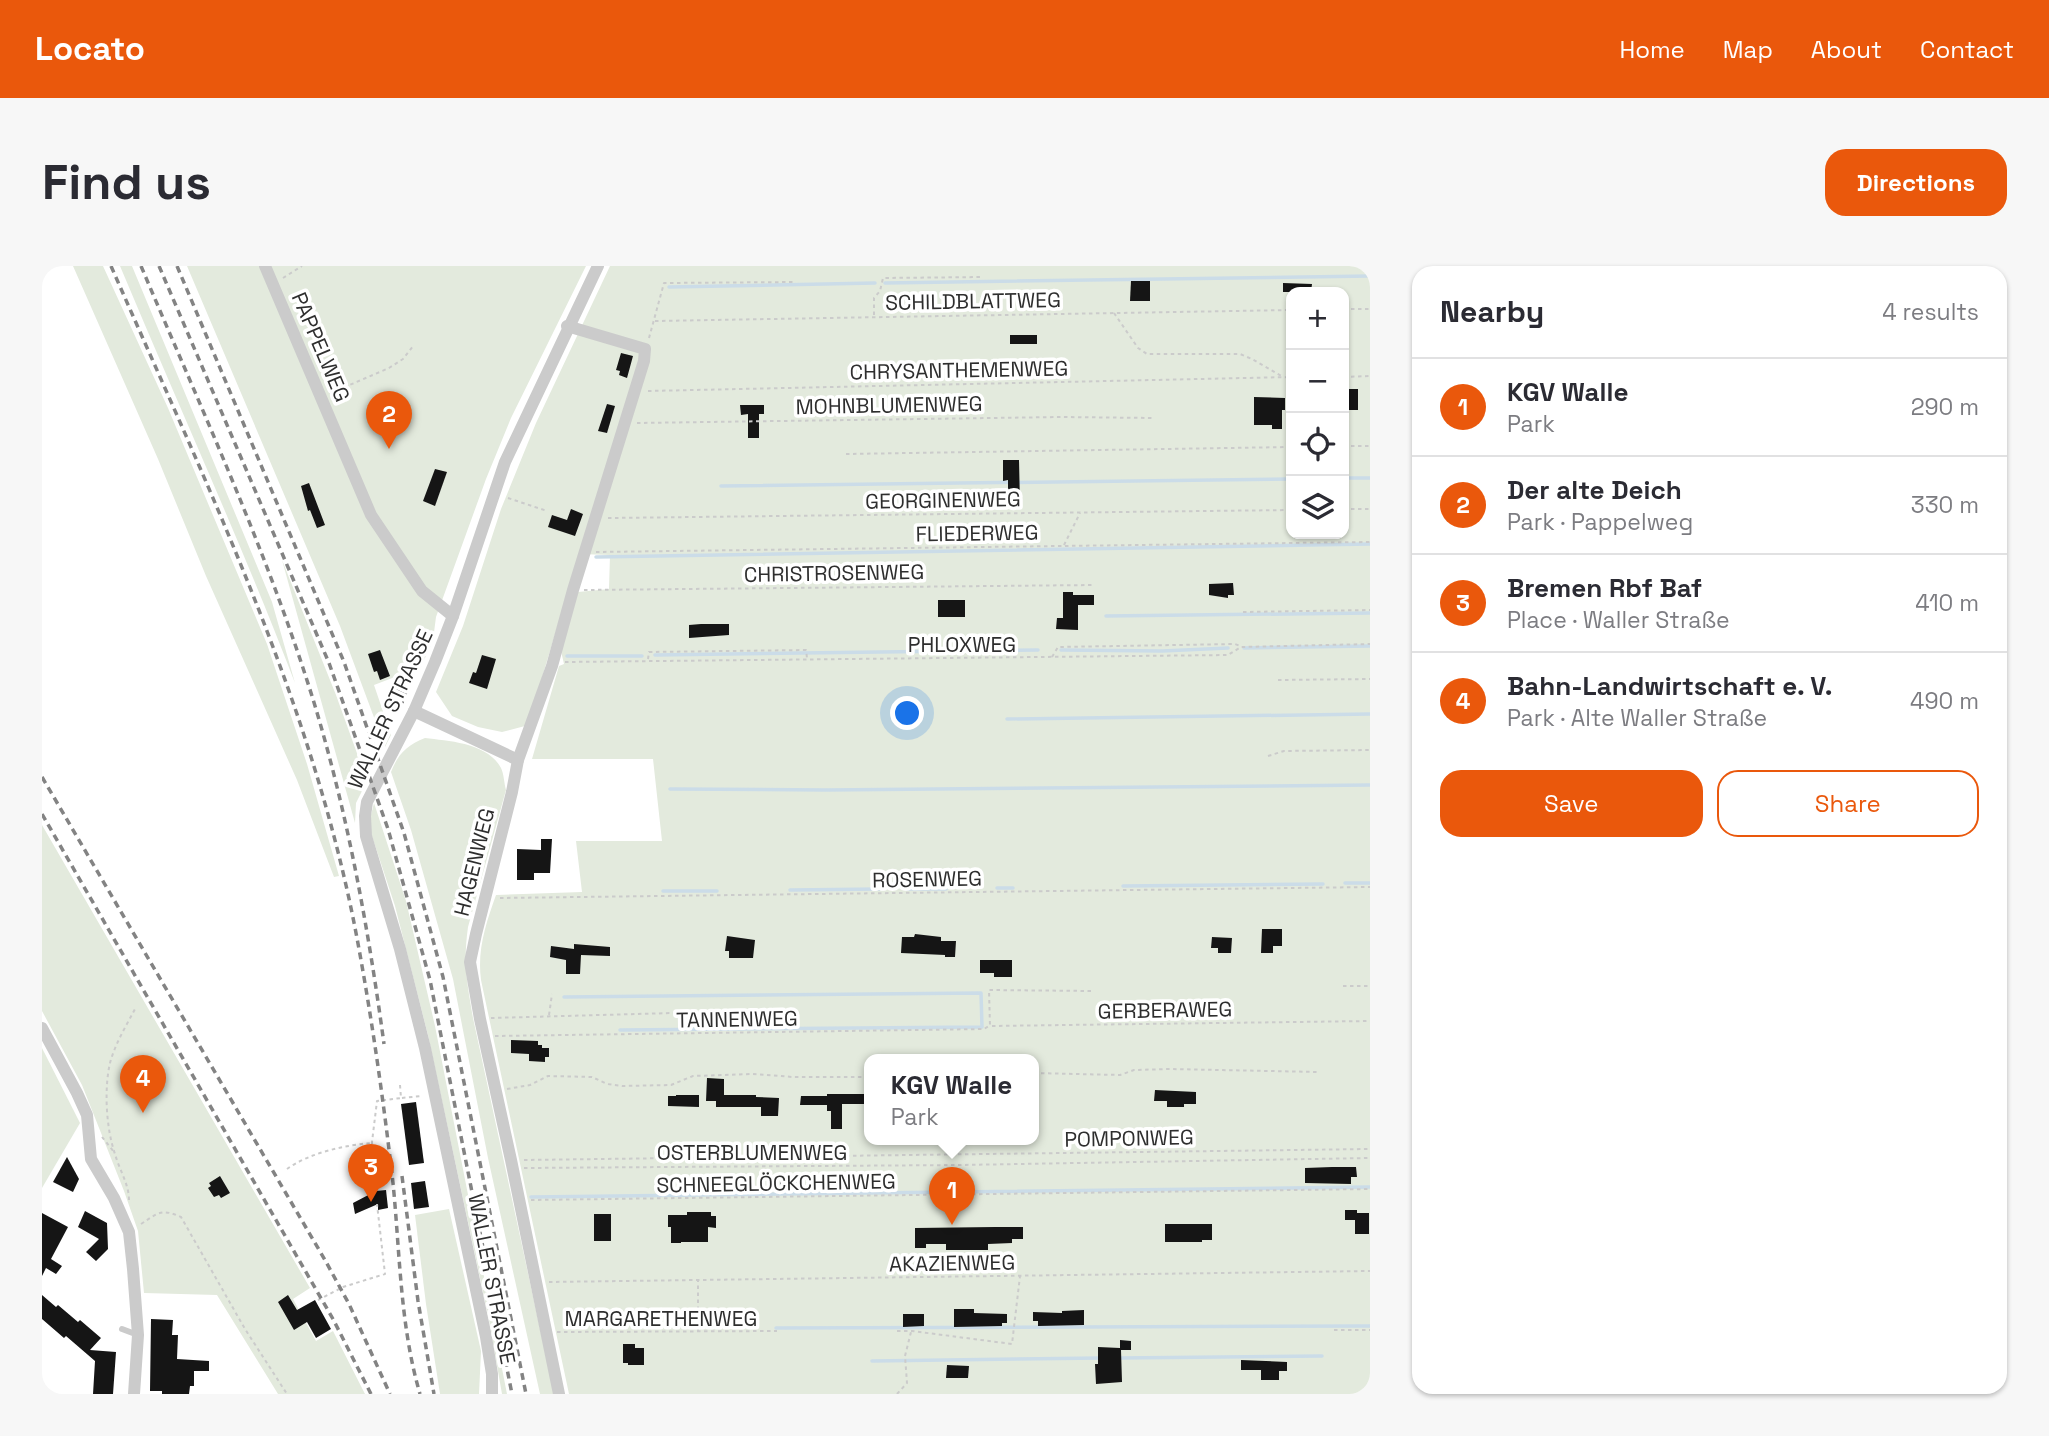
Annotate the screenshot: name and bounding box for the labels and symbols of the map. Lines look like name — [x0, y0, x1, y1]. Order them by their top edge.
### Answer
street label: SCHILDBLATTWEG — [885, 286, 1061, 316]
street label: PAPPELWEG — [286, 288, 356, 406]
street label: CHRYSANTHEMENWEG — [849, 355, 1069, 385]
street label: MOHNBLUMENWEG — [795, 390, 983, 420]
pin: 2 — [366, 391, 412, 449]
street label: GEORGINENWEG — [865, 485, 1021, 515]
street label: FLIEDERWEG — [915, 518, 1039, 548]
street label: CHRISTROSENWEG — [744, 558, 924, 588]
street label: WALLER STRASSE — [341, 625, 439, 793]
street label: PHLOXWEG — [908, 631, 1016, 658]
your location — [890, 696, 924, 730]
street label: HAGENWEG — [448, 805, 500, 919]
street label: ROSENWEG — [872, 865, 982, 893]
street label: GERBERAWEG — [1097, 995, 1233, 1025]
street label: TANNENWEG — [676, 1004, 798, 1034]
pin: 4 — [120, 1055, 166, 1113]
street label: POMPONWEG — [1064, 1123, 1194, 1153]
street label: OSTERBLUMENWEG — [657, 1139, 847, 1166]
pin: 3 — [348, 1144, 394, 1202]
street label: SCHNEEGLÖCKCHENWEG — [656, 1167, 896, 1199]
pin: 1 — [929, 1167, 975, 1225]
street label: WALLER STRASSE — [462, 1191, 522, 1367]
street label: AKAZIENWEG — [889, 1248, 1015, 1278]
street label: MARGARETHENWEG — [565, 1305, 757, 1332]

